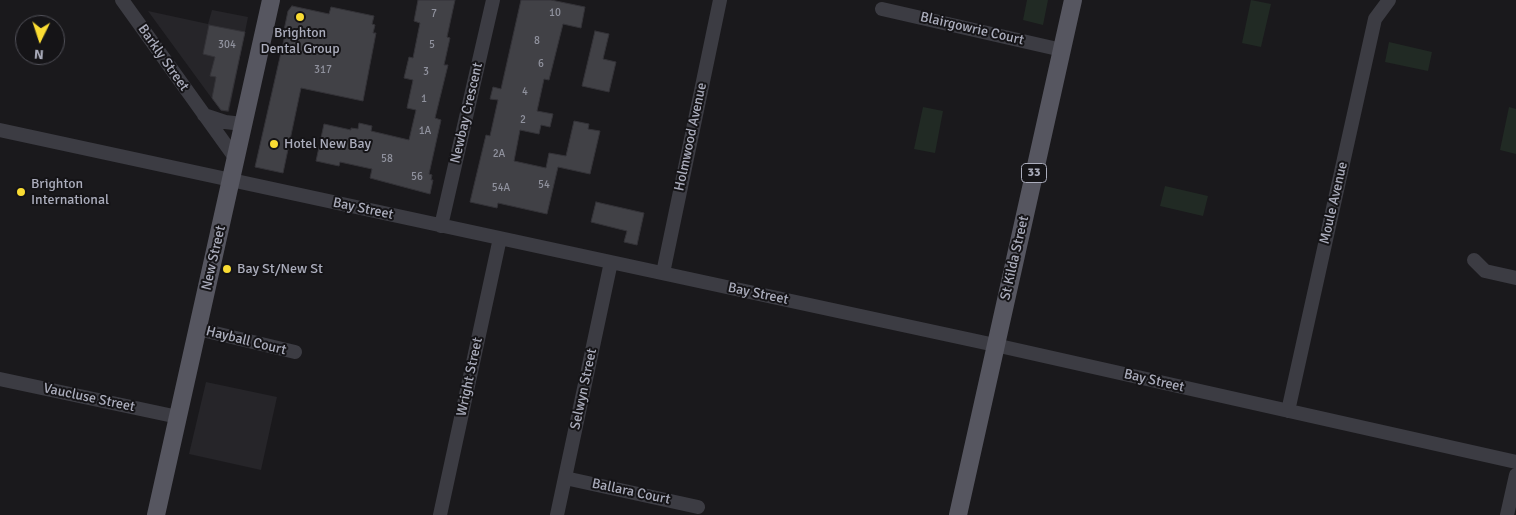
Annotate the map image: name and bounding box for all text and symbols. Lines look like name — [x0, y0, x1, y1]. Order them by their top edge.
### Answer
house number: 10 — [549, 6, 561, 20]
house number: 7 — [431, 7, 437, 21]
street label: Blairgowrie Court — [918, 9, 1026, 49]
marker: Brighton Dental Group — [294, 11, 306, 23]
north arrow — [15, 15, 65, 65]
street label: Barkly Street — [134, 21, 192, 95]
place label: Brighton Dental Group — [260, 25, 340, 58]
house number: 8 — [534, 34, 540, 48]
house number: 304 — [218, 38, 236, 52]
house number: 5 — [429, 38, 435, 52]
text: N — [34, 46, 44, 63]
house number: 6 — [538, 57, 544, 71]
street label: Newbay Crescent — [447, 61, 487, 165]
house number: 317 — [314, 63, 332, 77]
house number: 3 — [423, 65, 429, 79]
street label: Holmwood Avenue — [671, 81, 711, 193]
house number: 4 — [522, 85, 528, 99]
house number: 1 — [421, 92, 427, 106]
house number: 2 — [520, 113, 526, 127]
house number: 1A — [419, 124, 431, 138]
place label: Hotel New Bay — [284, 136, 371, 152]
marker: Hotel New Bay — [268, 138, 280, 150]
house number: 2A — [493, 147, 505, 161]
house number: 58 — [381, 152, 393, 166]
street label: Moule Avenue — [1316, 160, 1352, 246]
road number: 33 — [1022, 164, 1046, 182]
house number: 56 — [411, 170, 423, 184]
place label: Brighton International — [31, 176, 109, 208]
house number: 54 — [538, 178, 550, 192]
house number: 54A — [492, 181, 510, 195]
marker: Brighton International — [15, 186, 27, 198]
street label: Bay Street — [331, 194, 395, 224]
street label: St Kilda Street — [997, 214, 1033, 302]
street label: New Street — [198, 224, 230, 292]
place label: Bay St/New St — [237, 261, 323, 277]
marker: Bay St/New St — [221, 263, 233, 275]
street label: Bay Street — [726, 279, 790, 309]
street label: Hayball Court — [204, 323, 288, 359]
street label: Wright Street — [453, 336, 487, 418]
street label: Selwyn Street — [567, 347, 601, 431]
street label: Bay Street — [1122, 366, 1186, 396]
street label: Vaucluse Street — [42, 380, 136, 416]
street label: Ballara Court — [590, 476, 672, 508]

